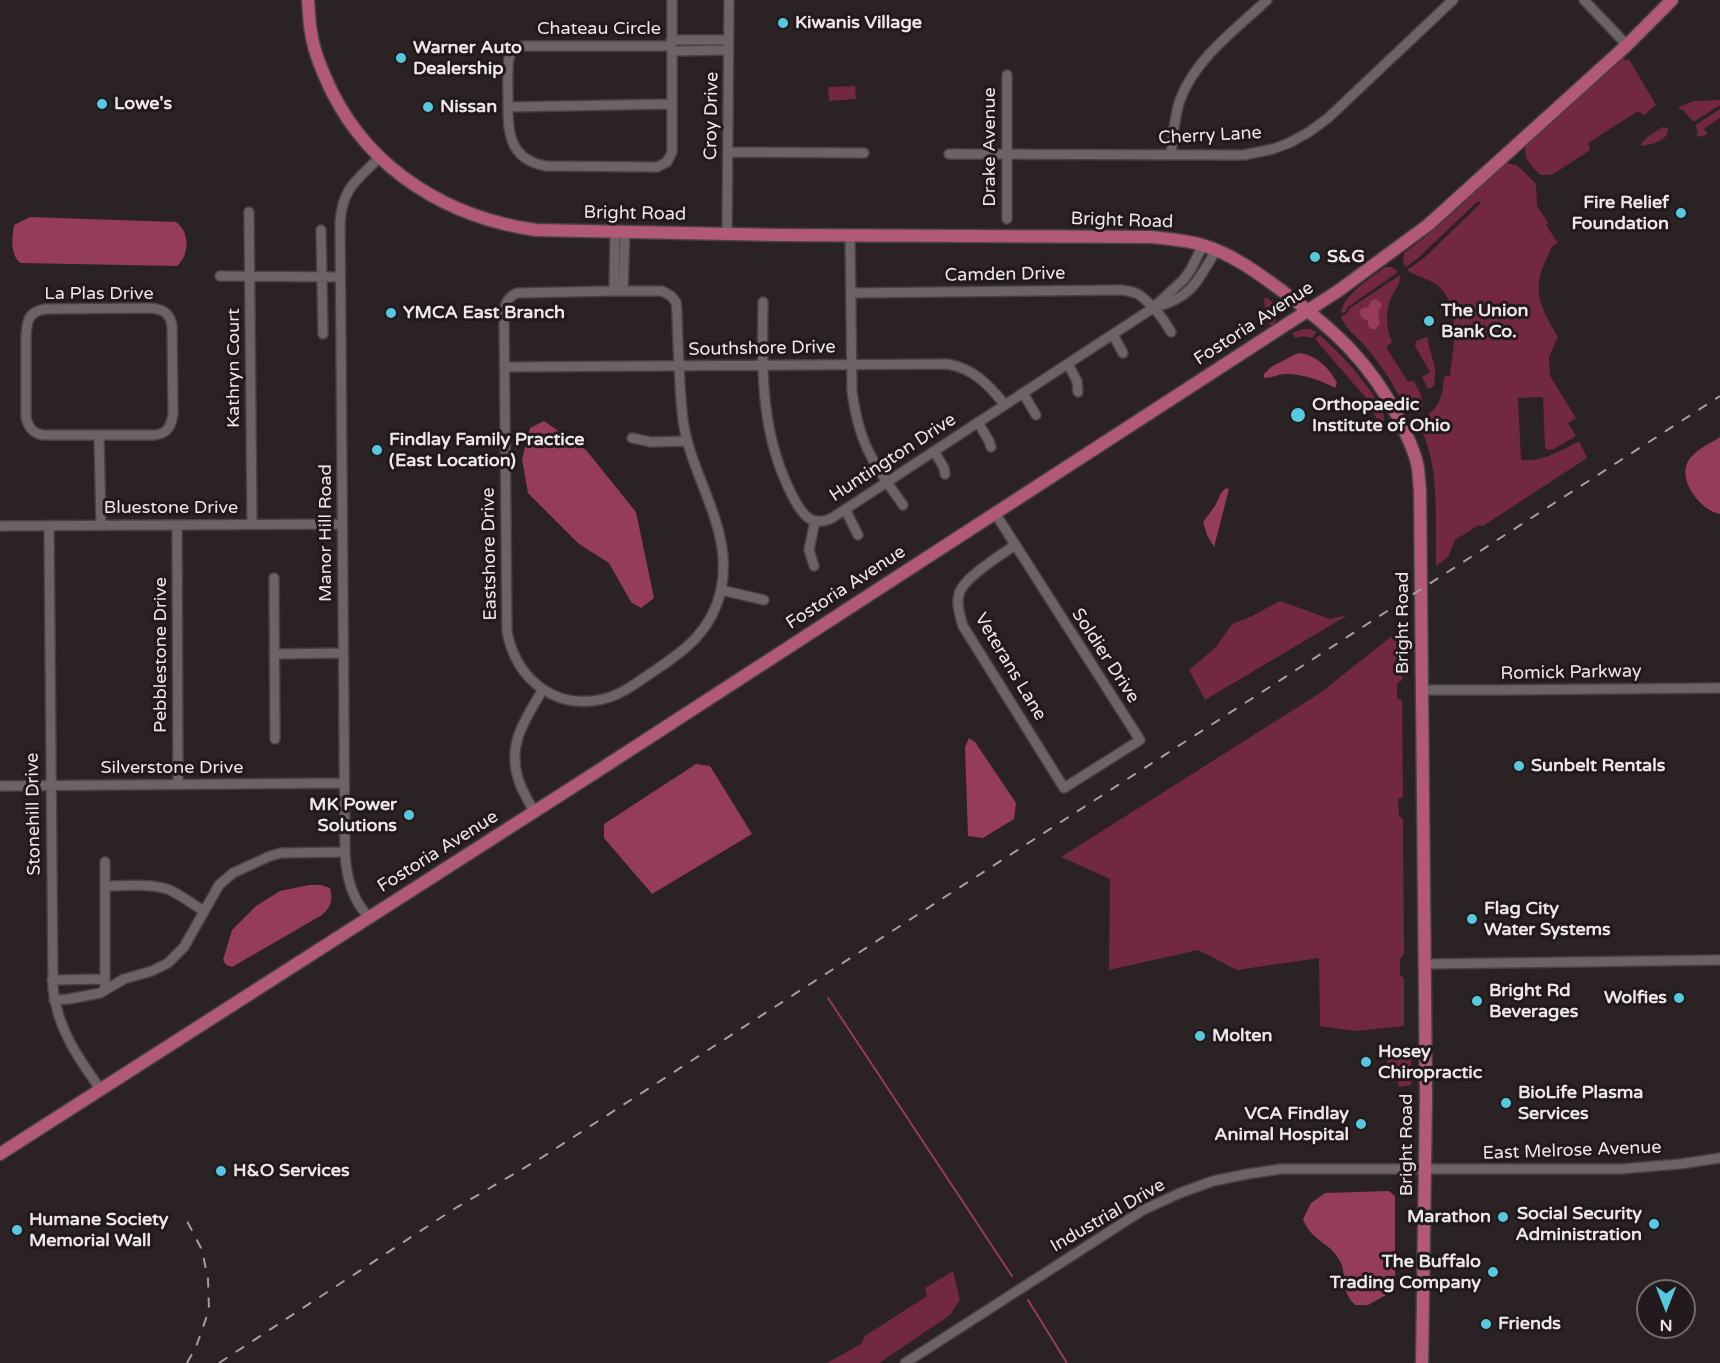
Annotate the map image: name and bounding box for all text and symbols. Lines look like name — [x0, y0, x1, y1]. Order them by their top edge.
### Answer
place label: Kiwanis Village — [795, 12, 922, 34]
marker: Kiwanis Village — [776, 16, 790, 30]
street label: Chateau Circle — [537, 18, 661, 40]
place label: Warner Auto Dealership — [413, 37, 522, 80]
marker: Warner Auto Dealership — [394, 51, 408, 65]
street label: Croy Drive — [700, 72, 724, 160]
street label: Drake Avenue — [979, 87, 1001, 207]
place label: Lowe's — [114, 93, 172, 115]
place label: Nissan — [440, 96, 497, 118]
marker: Lowe's — [95, 97, 109, 111]
marker: Nissan — [421, 100, 435, 114]
street label: Cherry Lane — [1158, 123, 1262, 149]
place label: Fire Relief Foundation — [1571, 192, 1669, 234]
street label: Bright Road — [584, 202, 686, 226]
marker: Fire Relief Foundation — [1674, 206, 1688, 220]
street label: Bright Road — [1070, 208, 1174, 234]
place label: S&G — [1327, 246, 1365, 268]
marker: S&G — [1308, 250, 1322, 264]
street label: Camden Drive — [944, 263, 1066, 287]
street label: Fostoria Avenue — [1190, 277, 1318, 371]
street label: La Plas Drive — [44, 283, 154, 305]
place label: The Union Bank Co. — [1441, 300, 1528, 342]
place label: YMCA East Branch — [403, 302, 565, 324]
marker: YMCA East Branch — [384, 306, 398, 320]
street label: Kathryn Court — [223, 308, 245, 428]
marker: The Union Bank Co. — [1422, 314, 1436, 328]
street label: Southshore Drive — [688, 337, 836, 361]
place label: Orthopaedic Institute of Ohio — [1312, 394, 1451, 436]
marker: Orthopaedic Institute of Ohio — [1289, 406, 1307, 424]
street label: Huntington Drive — [826, 409, 960, 507]
place label: Findlay Family Practice (East Location) — [389, 429, 584, 472]
marker: Findlay Family Practice (East Location) — [370, 443, 384, 457]
street label: Manor Hill Road — [315, 464, 337, 602]
street label: Eastshore Drive — [478, 487, 502, 621]
street label: Bluestone Drive — [104, 497, 238, 519]
street label: Fostoria Avenue — [782, 541, 910, 635]
street label: Bright Road — [1392, 572, 1414, 674]
street label: Pebblestone Drive — [150, 577, 172, 733]
street label: Soldier Drive — [1066, 605, 1144, 707]
street label: Veterans Lane — [969, 609, 1051, 725]
street label: Romick Parkway — [1500, 661, 1642, 685]
street label: Stonehill Drive — [22, 752, 46, 876]
place label: Sunbelt Rentals — [1531, 755, 1665, 777]
street label: Silverstone Drive — [101, 757, 243, 779]
marker: Sunbelt Rentals — [1512, 759, 1526, 773]
place label: MK Power Solutions — [309, 794, 397, 836]
street label: Fostoria Avenue — [374, 806, 502, 898]
marker: MK Power Solutions — [402, 808, 416, 822]
place label: Flag City Water Systems — [1484, 898, 1611, 940]
marker: Flag City Water Systems — [1465, 912, 1479, 926]
place label: Bright Rd Beverages — [1489, 980, 1578, 1022]
place label: Wolfies — [1604, 987, 1667, 1009]
marker: Wolfies — [1672, 991, 1686, 1005]
marker: Bright Rd Beverages — [1470, 994, 1484, 1008]
place label: Molten — [1212, 1025, 1272, 1047]
marker: Molten — [1193, 1029, 1207, 1043]
place label: Hosey Chiropractic — [1378, 1041, 1482, 1084]
marker: Hosey Chiropractic — [1359, 1055, 1373, 1069]
place label: BioLife Plasma Services — [1518, 1082, 1643, 1124]
street label: Bright Road — [1396, 1094, 1418, 1196]
marker: BioLife Plasma Services — [1499, 1096, 1513, 1110]
place label: VCA Findlay Animal Hospital — [1214, 1103, 1349, 1146]
marker: VCA Findlay Animal Hospital — [1354, 1117, 1368, 1131]
street label: East Melrose Avenue — [1482, 1137, 1662, 1165]
place label: H&O Services — [233, 1160, 350, 1182]
marker: H&O Services — [214, 1164, 228, 1178]
street label: Industrial Drive — [1047, 1174, 1169, 1258]
place label: Social Security Administration — [1515, 1203, 1642, 1246]
place label: Marathon — [1407, 1206, 1491, 1228]
place label: Humane Society Memorial Wall — [29, 1209, 169, 1252]
marker: Marathon — [1496, 1210, 1510, 1224]
marker: Social Security Administration — [1647, 1217, 1661, 1231]
marker: Humane Society Memorial Wall — [10, 1223, 24, 1237]
place label: The Buffalo Trading Company — [1330, 1251, 1481, 1294]
marker: The Buffalo Trading Company — [1486, 1265, 1500, 1279]
north arrow — [1636, 1279, 1696, 1339]
place label: Friends — [1498, 1313, 1561, 1335]
text: N — [1660, 1315, 1672, 1335]
marker: Friends — [1479, 1317, 1493, 1331]

